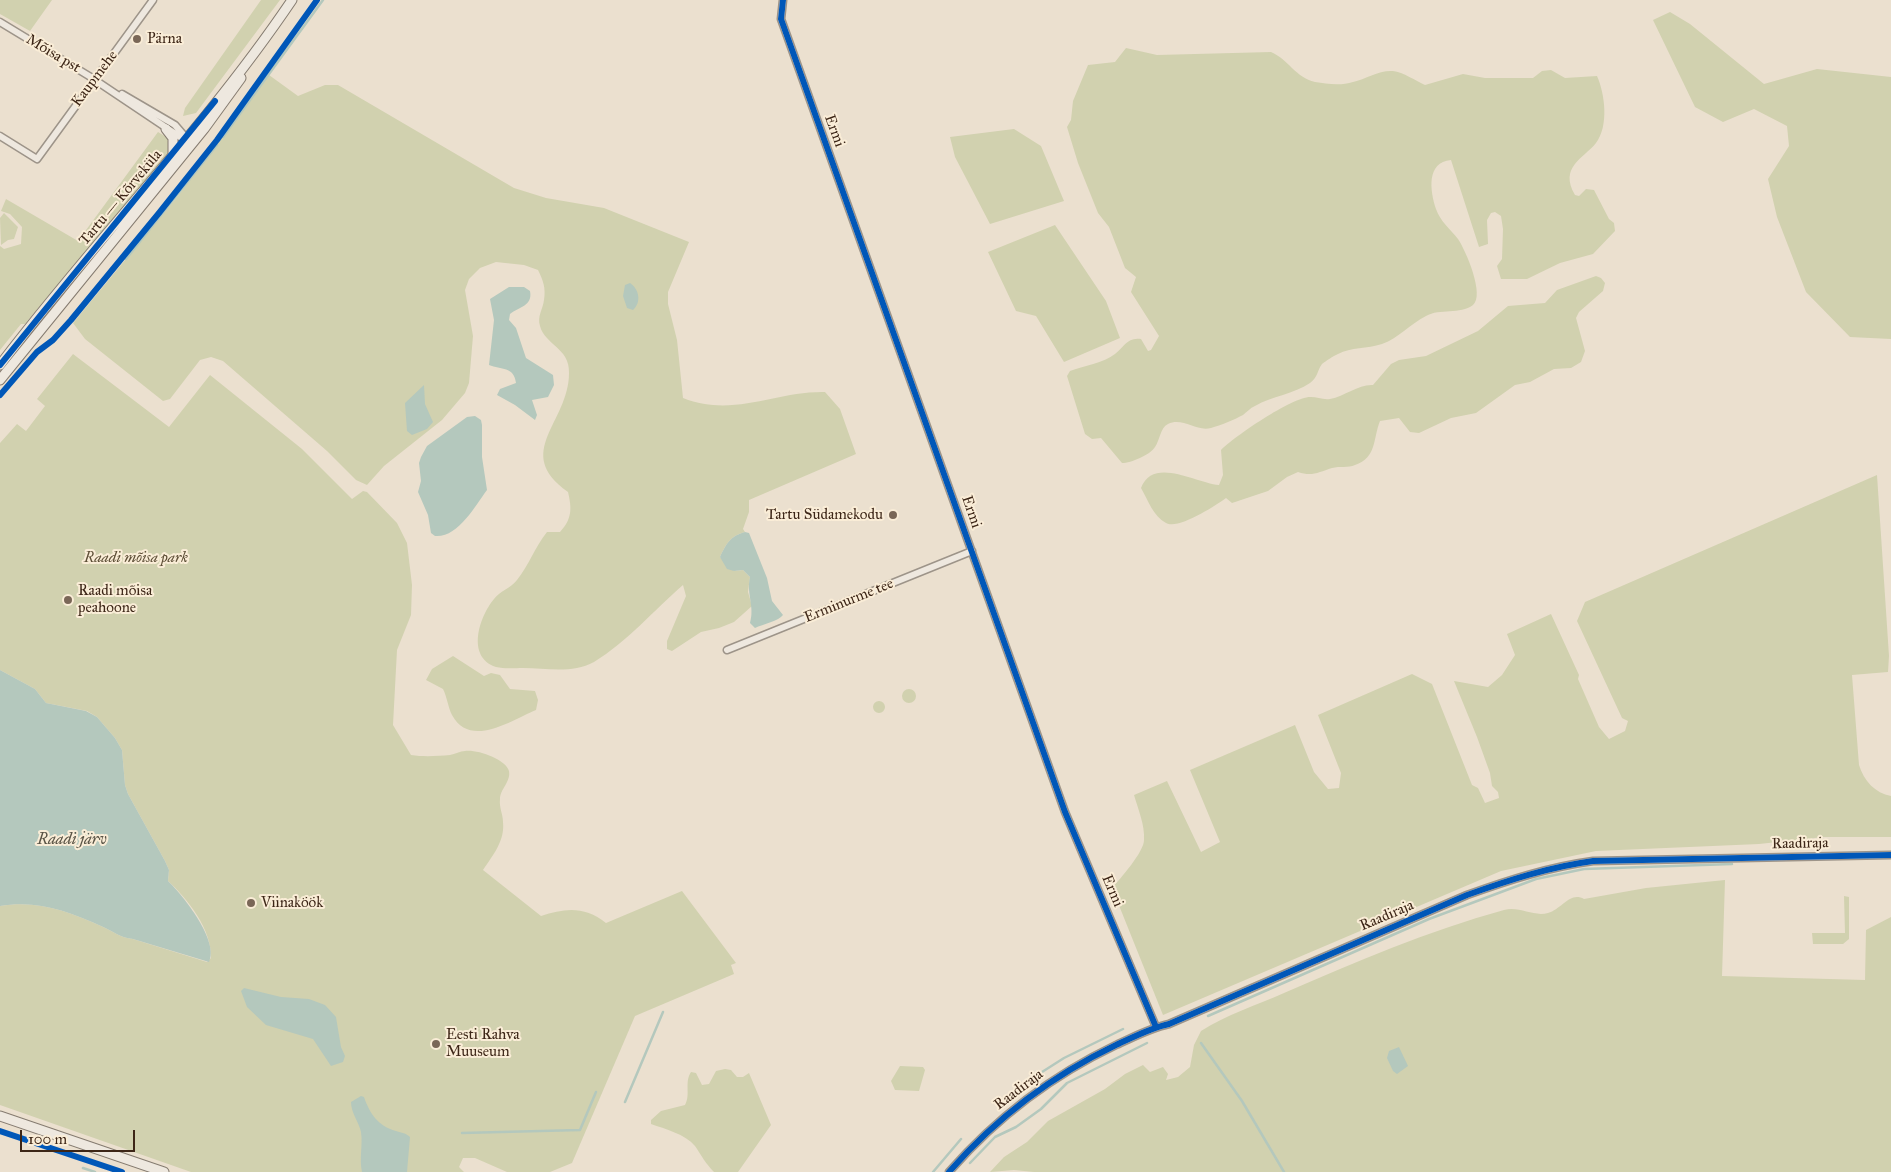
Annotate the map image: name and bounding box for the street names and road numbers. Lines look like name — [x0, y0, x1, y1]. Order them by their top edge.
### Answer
street label: Mõisa pst — [22, 31, 84, 77]
street label: Kaupmehe — [68, 47, 122, 111]
street label: Ermi — [820, 112, 848, 150]
street label: Tartu — Kõrveküla — [76, 147, 166, 249]
street label: Ermi — [957, 493, 985, 531]
street label: Erminurme tee — [802, 575, 896, 627]
street label: Raadiraja — [1771, 835, 1829, 853]
street label: Ermi — [1097, 872, 1127, 910]
street label: Raadiraja — [1357, 897, 1417, 935]
street label: Raadiraja — [991, 1066, 1047, 1114]

